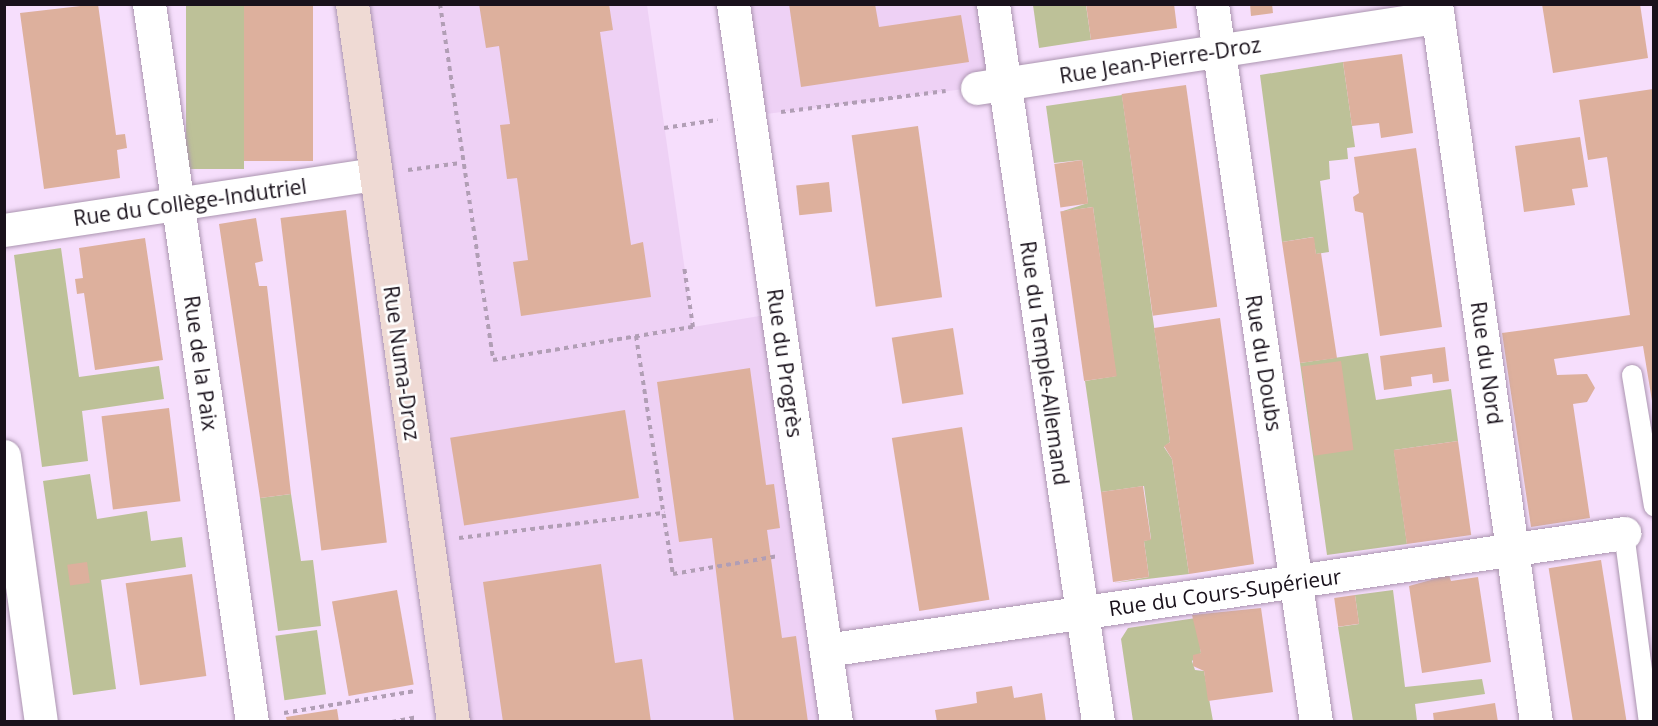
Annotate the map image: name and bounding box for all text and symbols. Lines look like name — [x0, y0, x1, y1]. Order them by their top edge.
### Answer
street label: Rue Jean-Pierre-Droz — [1058, 32, 1262, 88]
street label: Rue du Collège-Indutriel — [72, 173, 308, 231]
street label: Rue du Temple-Allemand — [1015, 239, 1075, 487]
street label: Rue Numa-Droz — [379, 284, 425, 442]
street label: Rue du Progrès — [762, 287, 808, 439]
street label: Rue du Doubs — [1241, 293, 1287, 433]
street label: Rue de la Paix — [179, 294, 223, 432]
street label: Rue du Nord — [1466, 300, 1508, 426]
street label: Rue du Cours-Supérieur — [1107, 563, 1343, 621]

